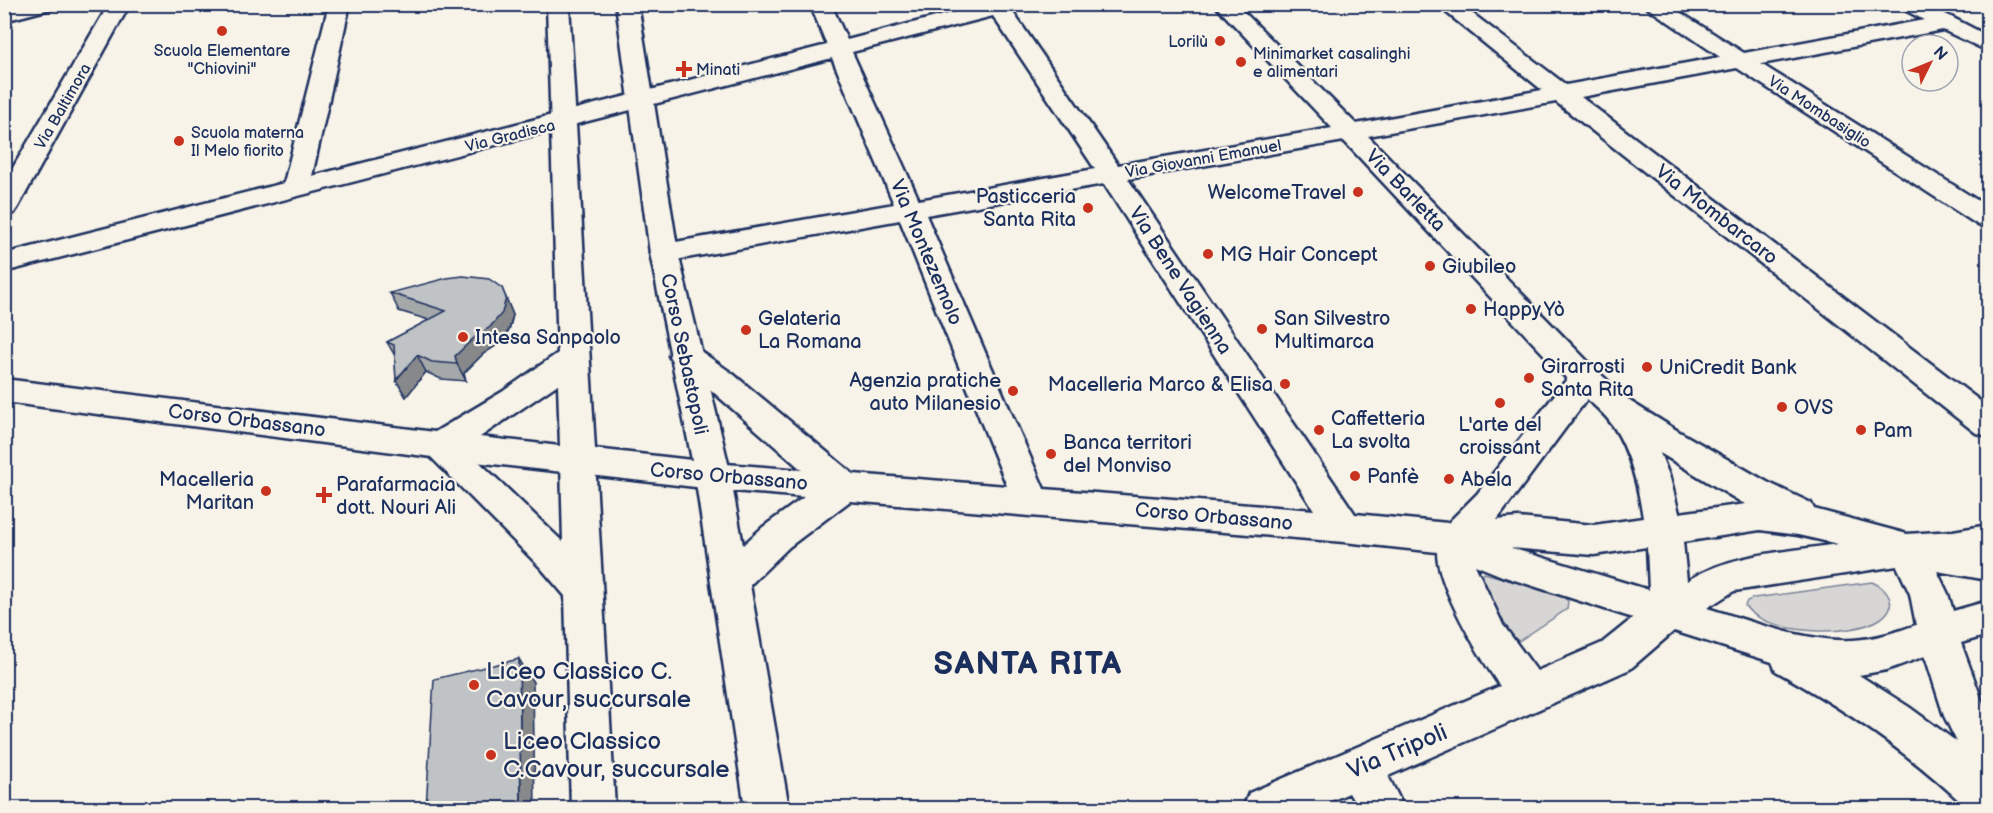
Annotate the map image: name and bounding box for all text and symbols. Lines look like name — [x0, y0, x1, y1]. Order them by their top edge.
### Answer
marker: Scuola Elementare "Chiovini" — [215, 24, 229, 38]
place label: Lorilù — [1168, 33, 1208, 52]
north arrow — [1900, 33, 1960, 93]
marker: Lorilù — [1213, 34, 1227, 48]
place label: Scuola Elementare "Chiovini" — [154, 42, 291, 79]
text: N — [1929, 43, 1951, 65]
place label: Minimarket casalinghi e alimentari — [1253, 45, 1410, 82]
marker: Minimarket casalinghi e alimentari — [1234, 55, 1248, 69]
street label: Via Baltimora — [31, 60, 96, 153]
place label: Minati — [696, 61, 740, 80]
marker: Minati — [677, 62, 691, 76]
street label: Via Mombasiglio — [1764, 72, 1874, 153]
street label: Via Gradisca — [463, 116, 557, 157]
place label: Scuola materna Il Melo fiorito — [191, 124, 304, 161]
marker: Scuola materna Il Melo fiorito — [172, 134, 186, 148]
street label: Via Giovanni Emanuel — [1124, 136, 1283, 183]
street label: Via Barletta — [1360, 145, 1450, 237]
street label: Via Mombarcaro — [1650, 160, 1782, 270]
street label: Via Montezemolo — [885, 176, 968, 329]
place label: WelcomeTravel — [1207, 181, 1346, 205]
place label: Pasticceria Santa Rita — [976, 185, 1076, 232]
marker: WelcomeTravel — [1351, 185, 1365, 199]
marker: Pasticceria Santa Rita — [1081, 201, 1095, 215]
street label: Via Bene Vagienna — [1123, 202, 1237, 359]
place label: MG Hair Concept — [1220, 243, 1378, 267]
marker: MG Hair Concept — [1201, 247, 1215, 261]
place label: Giubileo — [1442, 255, 1516, 279]
marker: Giubileo — [1423, 259, 1437, 273]
street label: Corso Sebastopoli — [655, 271, 713, 437]
place label: Happy Yò — [1483, 298, 1565, 322]
marker: Happy Yò — [1464, 302, 1478, 316]
place label: Gelateria La Romana — [758, 307, 862, 354]
place label: San Silvestro Multimarca — [1274, 307, 1390, 354]
marker: San Silvestro Multimarca — [1255, 322, 1269, 336]
marker: Gelateria La Romana — [739, 323, 753, 337]
place label: Intesa Sanpaolo — [475, 326, 621, 350]
marker: Intesa Sanpaolo — [456, 330, 470, 344]
place label: Girarrosti Santa Rita — [1541, 355, 1634, 402]
place label: UniCredit Bank — [1659, 356, 1796, 380]
marker: UniCredit Bank — [1640, 360, 1654, 374]
place label: Agenzia pratiche auto Milanesio — [849, 369, 1001, 416]
marker: Girarrosti Santa Rita — [1522, 371, 1536, 385]
place label: Macelleria Marco & Elisa — [1048, 373, 1273, 397]
marker: Macelleria Marco & Elisa — [1278, 377, 1292, 391]
marker: Agenzia pratiche auto Milanesio — [1006, 384, 1020, 398]
marker: L'arte del croissant — [1493, 396, 1507, 410]
place label: OVS — [1794, 396, 1833, 420]
street label: Corso Orbassano — [167, 399, 327, 443]
marker: OVS — [1775, 400, 1789, 414]
place label: Caffetteria La svolta — [1331, 407, 1425, 454]
place label: L'arte del croissant — [1458, 413, 1542, 460]
place label: Pam — [1873, 419, 1913, 443]
marker: Caffetteria La svolta — [1312, 423, 1326, 437]
marker: Pam — [1854, 423, 1868, 437]
place label: Banca territori del Monviso — [1063, 431, 1192, 478]
marker: Banca territori del Monviso — [1044, 447, 1058, 461]
street label: Corso Orbassano — [649, 458, 809, 496]
place label: Panfè — [1367, 465, 1419, 489]
place label: Macelleria Maritan — [159, 468, 254, 515]
place label: Abela — [1461, 468, 1512, 492]
marker: Panfè — [1348, 469, 1362, 483]
marker: Abela — [1442, 472, 1456, 486]
place label: Parafarmacia dott. Nouri Ali — [336, 473, 456, 520]
marker: Macelleria Maritan — [259, 484, 273, 498]
marker: Parafarmacia dott. Nouri Ali — [317, 488, 331, 502]
street label: Corso Orbassano — [1134, 498, 1294, 536]
district label: SANTA RITA — [933, 645, 1123, 684]
place label: Liceo Classico C. Cavour, succursale — [486, 657, 691, 714]
marker: Liceo Classico C. Cavour, succursale — [467, 678, 481, 692]
street label: Via Tripoli — [1343, 717, 1452, 785]
place label: Liceo Classico C.Cavour, succursale — [503, 727, 730, 784]
marker: Liceo Classico C.Cavour, succursale — [484, 748, 498, 762]

